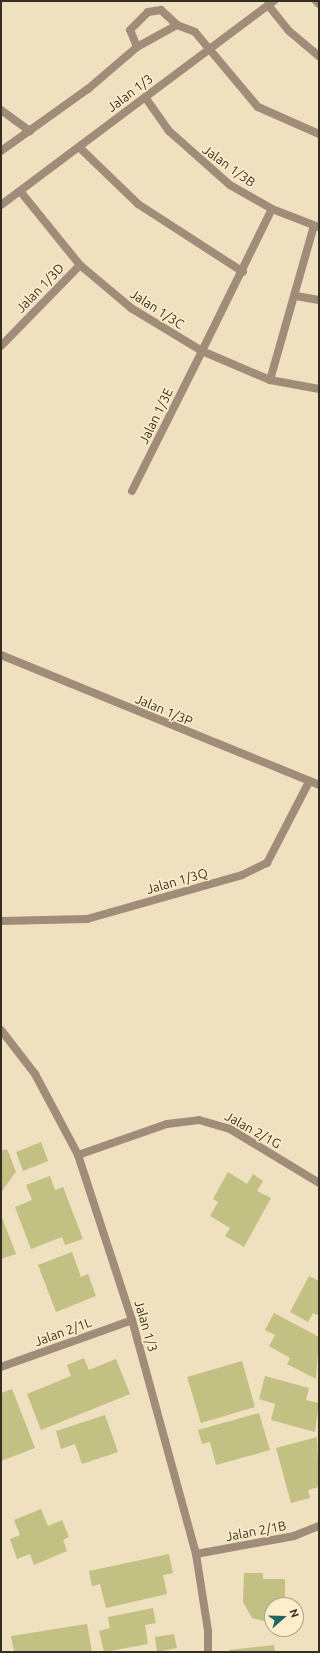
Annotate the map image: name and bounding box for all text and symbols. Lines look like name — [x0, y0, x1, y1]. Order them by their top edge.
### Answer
street label: Jalan 1/3 — [104, 71, 156, 115]
street label: Jalan 1/3B — [200, 142, 258, 190]
street label: Jalan 1/3D — [13, 260, 67, 316]
street label: Jalan 1/3C — [127, 286, 187, 332]
street label: Jalan 1/3E — [136, 385, 176, 447]
street label: Jalan 1/3P — [133, 691, 195, 729]
street label: Jalan 1/3Q — [145, 865, 209, 897]
street label: Jalan 2/1G — [222, 1108, 284, 1152]
street label: Jalan 1/3 — [131, 1298, 161, 1354]
street label: Jalan 2/1L — [32, 1314, 94, 1350]
street label: Jalan 2/1B — [224, 1517, 288, 1545]
north arrow — [264, 1597, 304, 1637]
text: N — [287, 1607, 301, 1619]

